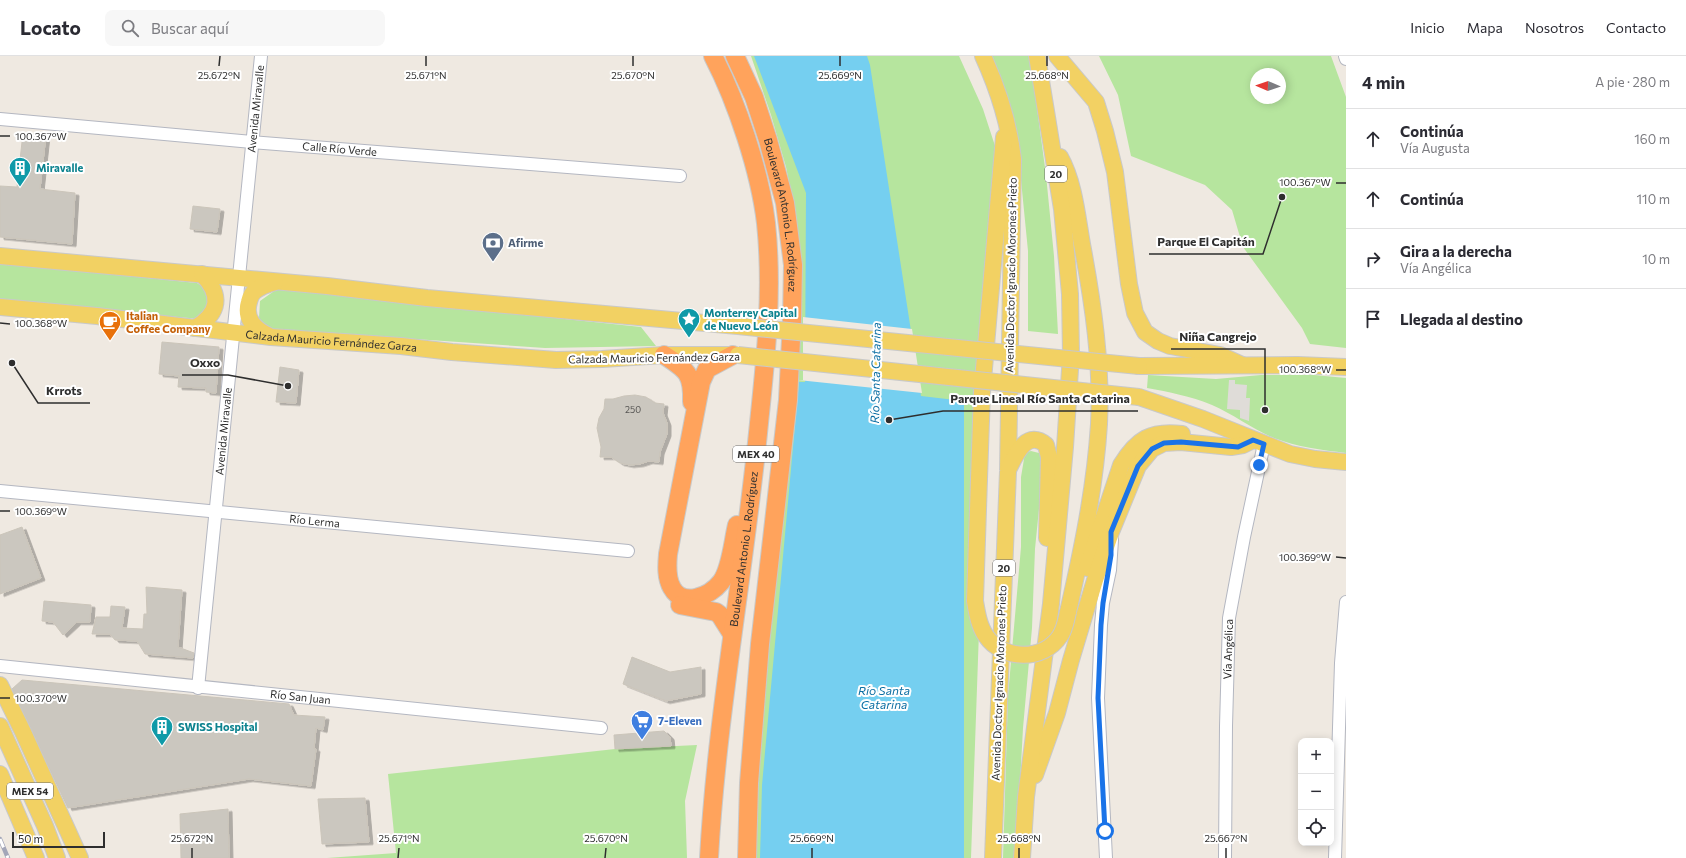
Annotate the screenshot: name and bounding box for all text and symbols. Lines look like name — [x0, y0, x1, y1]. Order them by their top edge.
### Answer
search box — [105, 10, 385, 46]
text: Locato — [20, 16, 81, 39]
icon: search — [119, 17, 141, 39]
text: Buscar aquí — [151, 19, 229, 37]
text: Inicio — [1410, 19, 1445, 36]
text: Mapa — [1467, 19, 1503, 36]
text: Nosotros — [1525, 19, 1584, 36]
text: Contacto — [1606, 19, 1666, 36]
street label: Avenida Miravalle — [244, 64, 266, 153]
north arrow — [1250, 68, 1286, 104]
text: 25.672°N — [198, 69, 240, 81]
text: 25.671°N — [405, 69, 447, 81]
text: 25.670°N — [611, 69, 655, 81]
text: 25.669°N — [818, 69, 862, 81]
text: 25.668°N — [1025, 69, 1069, 81]
text: 4 min — [1362, 72, 1405, 93]
text: A pie · 280 m — [1595, 74, 1670, 90]
text: Continúa — [1400, 122, 1464, 140]
icon: ahead — [1362, 128, 1384, 150]
text: 100.367°W — [15, 130, 67, 142]
text: 160 m — [1634, 131, 1670, 147]
street label: Boulevard Antonio L. Rodríguez — [762, 136, 800, 293]
street label: Calle Río Verde — [302, 139, 378, 158]
text: Vía Augusta — [1400, 140, 1470, 156]
building icon: Miravalle — [7, 155, 33, 188]
place label: Miravalle — [36, 161, 83, 174]
road number: 20 — [1045, 166, 1067, 182]
text: 100.367°W — [1279, 176, 1331, 188]
street label: Avenida Doctor Ignacio Morones Prieto — [1002, 177, 1019, 373]
icon: ahead — [1362, 188, 1384, 210]
text: Continúa — [1400, 190, 1464, 208]
text: 110 m — [1637, 191, 1670, 207]
bank icon: Afirme — [480, 230, 506, 263]
callout: Parque El Capitán — [1149, 230, 1263, 254]
text: Parque El Capitán — [1157, 234, 1255, 248]
place label: Afirme — [508, 236, 543, 249]
text: Gira a la derecha — [1400, 242, 1512, 260]
icon: right — [1362, 248, 1384, 270]
text: 10 m — [1642, 251, 1670, 267]
text: Vía Angélica — [1400, 260, 1471, 276]
place icon: Monterrey Capital de Nuevo León — [676, 306, 702, 339]
place label: Monterrey Capital de Nuevo León — [704, 306, 797, 332]
icon: arrive — [1362, 308, 1384, 330]
cafe icon: Italian Coffee Company — [97, 309, 123, 342]
place label: Italian Coffee Company — [126, 309, 211, 335]
text: Llegada al destino — [1400, 310, 1523, 328]
text: 100.368°W — [15, 317, 67, 329]
water label: Río Santa Catarina — [867, 322, 883, 424]
callout: Niña Cangrejo — [1171, 325, 1265, 349]
street label: Calzada Mauricio Fernández Garza — [245, 327, 418, 354]
text: Niña Cangrejo — [1179, 329, 1257, 343]
street label: Calzada Mauricio Fernández Garza — [568, 350, 740, 365]
callout: Oxxo — [182, 351, 228, 375]
text: Oxxo — [190, 355, 220, 369]
text: 100.368°W — [1279, 363, 1331, 375]
callout: Krrots — [38, 379, 90, 403]
text: Krrots — [46, 383, 82, 397]
street label: Avenida Miravalle — [212, 387, 234, 476]
callout: Parque Lineal Río Santa Catarina — [943, 387, 1138, 411]
text: Parque Lineal Río Santa Catarina — [950, 391, 1130, 405]
house number: 250 — [625, 404, 641, 415]
road number: MEX 40 — [733, 446, 779, 462]
route end — [1250, 456, 1268, 474]
street label: Boulevard Antonio L. Rodríguez — [727, 470, 760, 628]
text: 100.369°W — [15, 505, 67, 517]
street label: Río Lerma — [289, 512, 341, 529]
text: 100.369°W — [1279, 551, 1331, 563]
road number: 20 — [993, 560, 1015, 576]
street label: Avenida Doctor Ignacio Morones Prieto — [989, 585, 1008, 781]
street label: Vía Angélica — [1220, 619, 1235, 679]
water label: Río Santa Catarina — [858, 683, 910, 711]
street label: Río San Juan — [269, 687, 331, 706]
text: 100.370°W — [15, 692, 67, 704]
supermarket icon: 7-Eleven — [629, 708, 655, 741]
building icon: SWISS Hospital — [149, 714, 175, 747]
place label: 7-Eleven — [658, 714, 702, 727]
place label: SWISS Hospital — [178, 720, 258, 733]
map controls — [1298, 738, 1334, 846]
button: + — [1298, 738, 1334, 774]
button: − — [1298, 774, 1334, 810]
road number: MEX 54 — [7, 783, 53, 799]
button: locate — [1298, 810, 1334, 846]
route start — [1096, 822, 1114, 840]
scale bar — [12, 830, 105, 849]
text: 50 m — [18, 832, 43, 845]
text: 25.672°N — [171, 832, 213, 844]
text: 25.671°N — [378, 832, 420, 844]
text: 25.670°N — [584, 832, 628, 844]
text: 25.669°N — [790, 832, 834, 844]
text: 25.668°N — [997, 832, 1041, 844]
text: 25.667°N — [1204, 832, 1248, 844]

